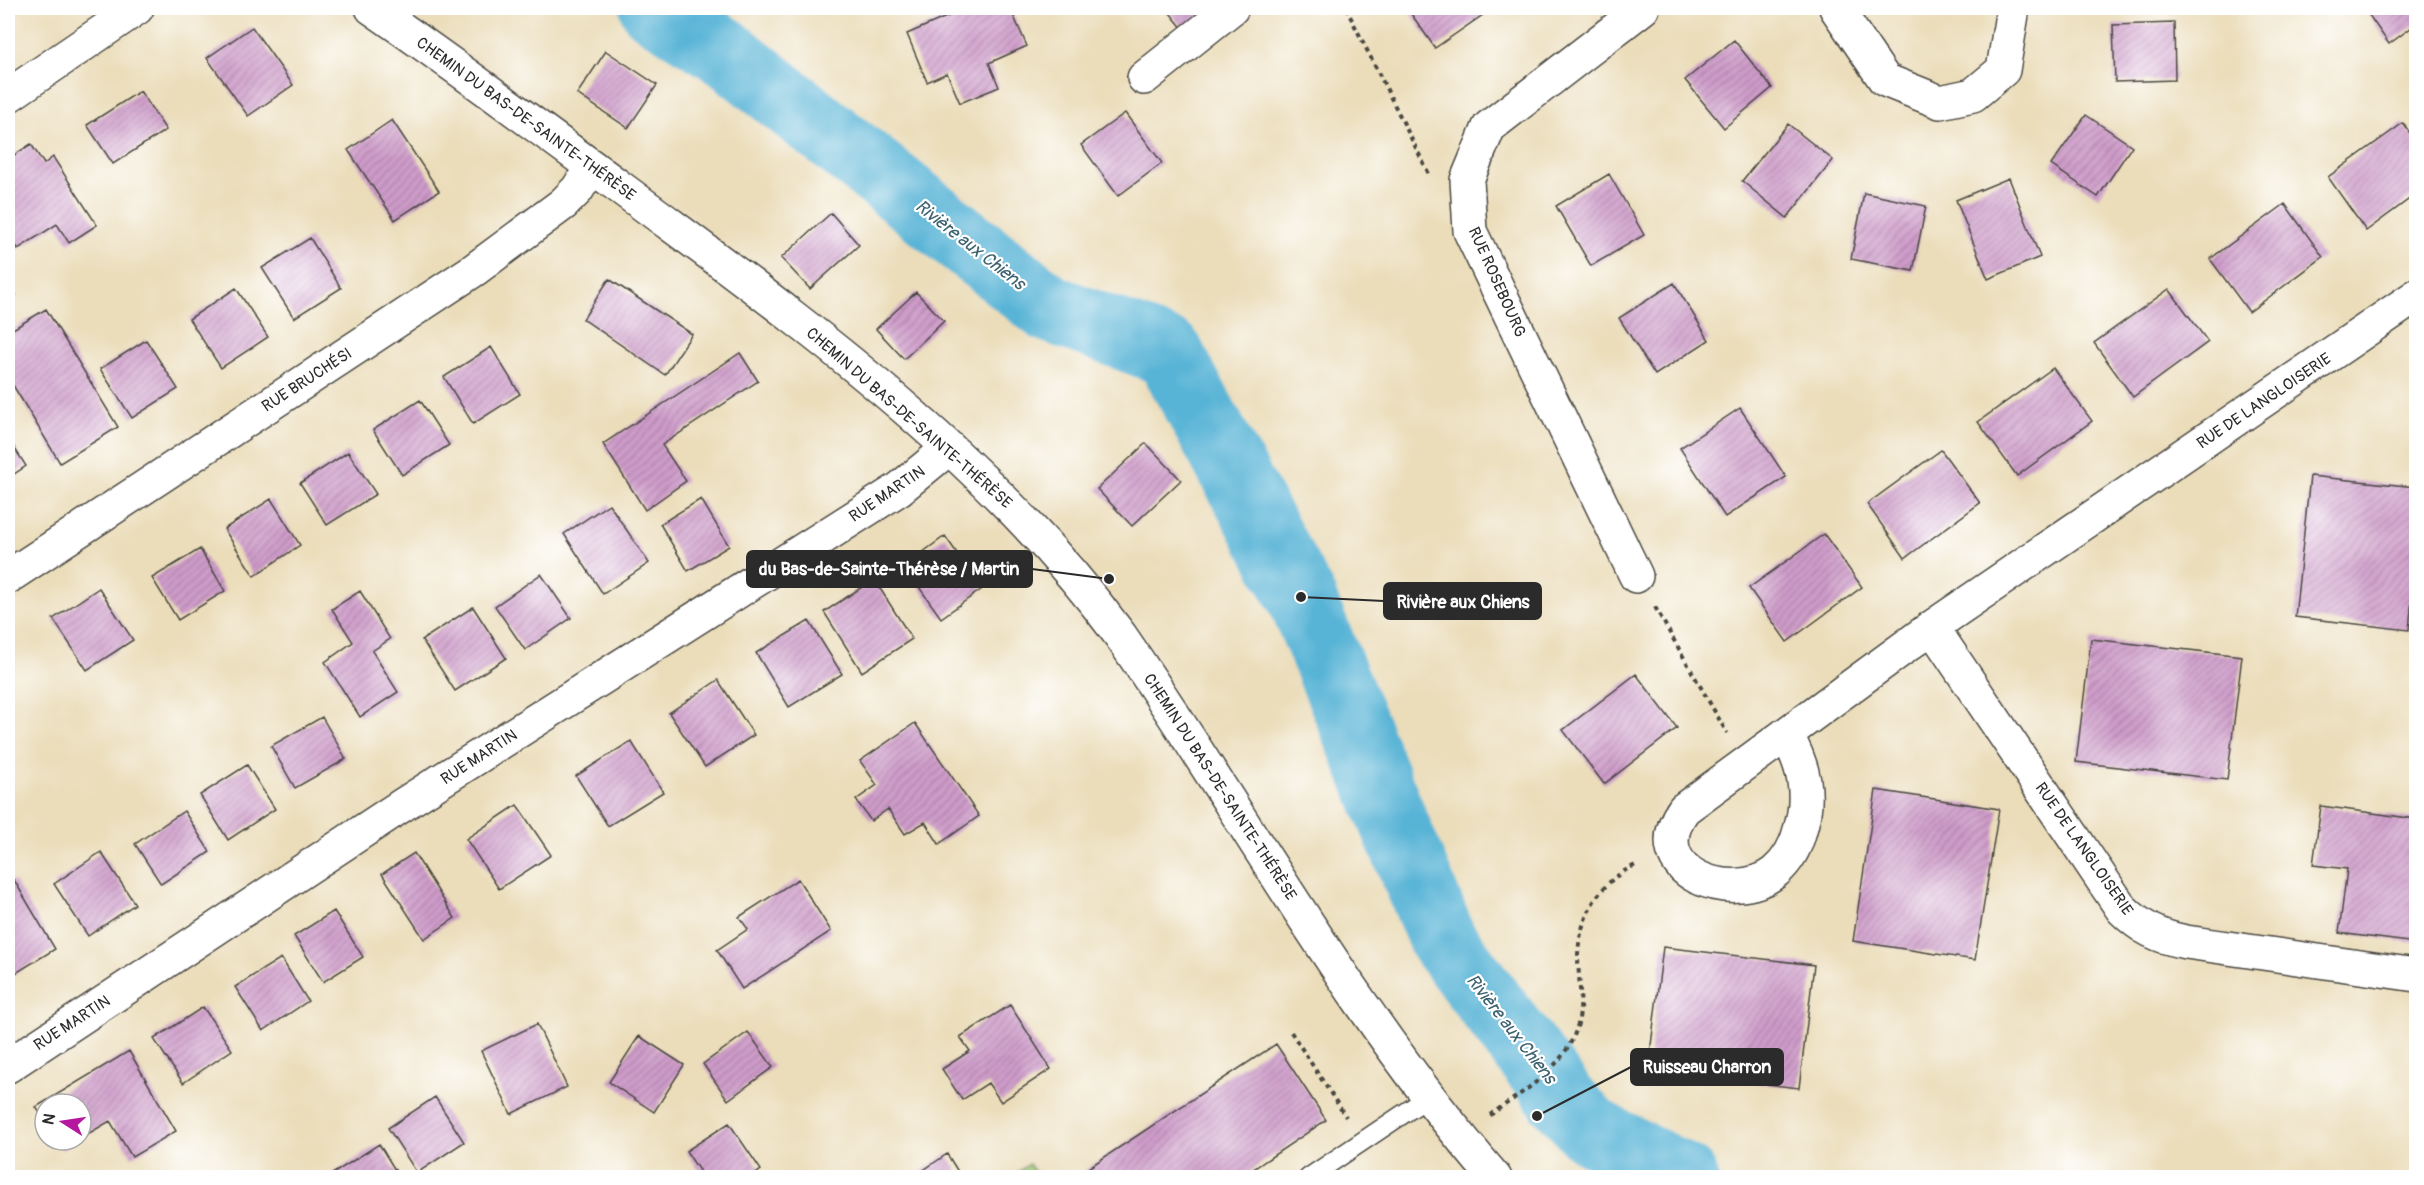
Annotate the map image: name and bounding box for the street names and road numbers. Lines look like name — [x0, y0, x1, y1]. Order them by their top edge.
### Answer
street label: CHEMIN DU BAS-DE-SAINTE-THÉRÈSE — [412, 32, 640, 205]
street label: RUE ROSEBOURG — [1464, 224, 1530, 340]
street label: CHEMIN DU BAS-DE-SAINTE-THÉRÈSE — [802, 322, 1017, 513]
street label: RUE BRUCHÉSI — [258, 343, 356, 417]
street label: RUE DE LANGLOISERIE — [2193, 349, 2335, 453]
street label: RUE MARTIN — [845, 461, 929, 527]
street label: CHEMIN DU BAS-DE-SAINTE-THÉRÈSE — [1139, 669, 1302, 904]
street label: RUE MARTIN — [437, 725, 521, 789]
street label: RUE DE LANGLOISERIE — [2031, 779, 2137, 919]
street label: RUE MARTIN — [30, 991, 114, 1055]

